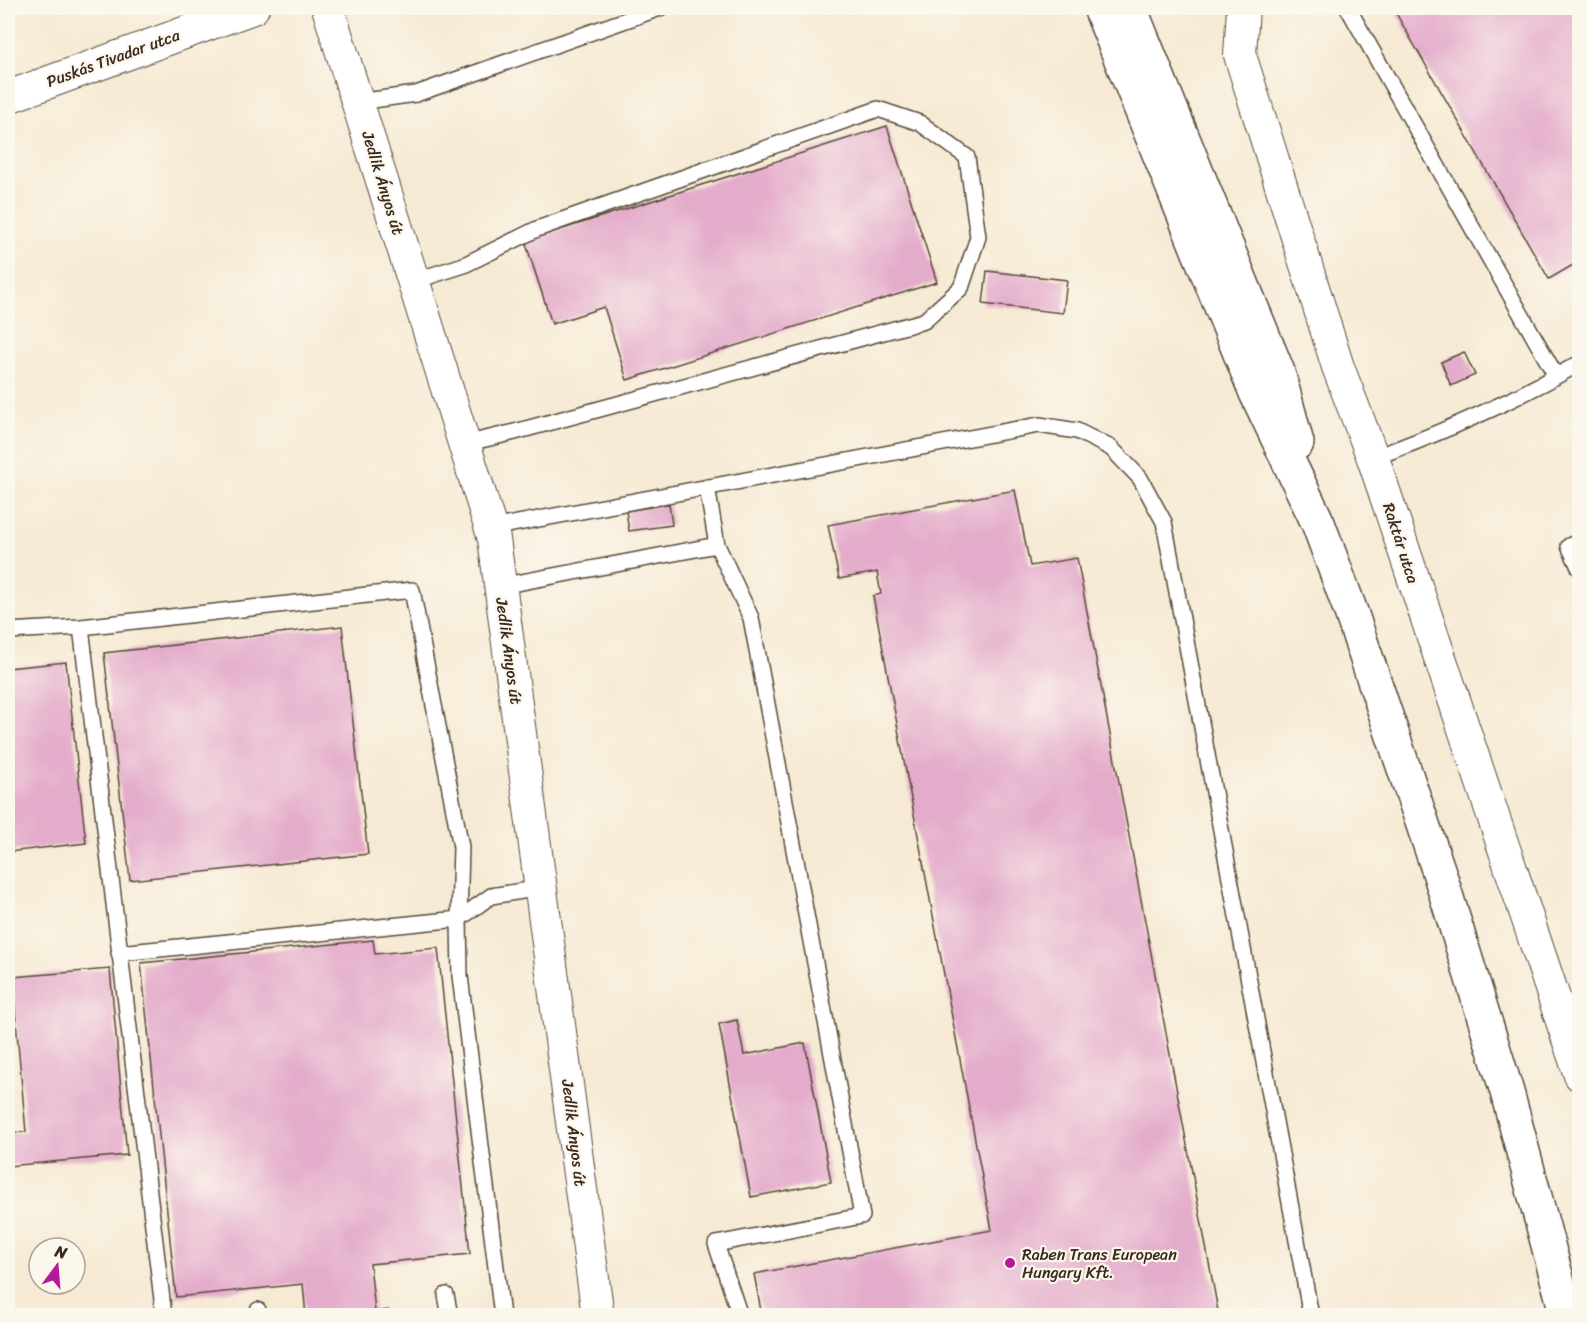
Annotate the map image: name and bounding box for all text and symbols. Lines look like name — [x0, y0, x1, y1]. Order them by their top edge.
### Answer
street label: Puskás Tivadar utca — [42, 20, 185, 96]
street label: Jedlik Ányos út — [353, 126, 413, 239]
street label: Raktár utca — [1374, 499, 1428, 587]
street label: Jedlik Ányos út — [487, 595, 531, 706]
street label: Jedlik Ányos út — [553, 1077, 595, 1188]
north arrow — [27, 1236, 87, 1296]
text: N — [51, 1236, 71, 1268]
place label: Raben Trans European Hungary Kft. — [1022, 1240, 1177, 1287]
marker: Raben Trans European Hungary Kft. — [1003, 1256, 1017, 1270]

